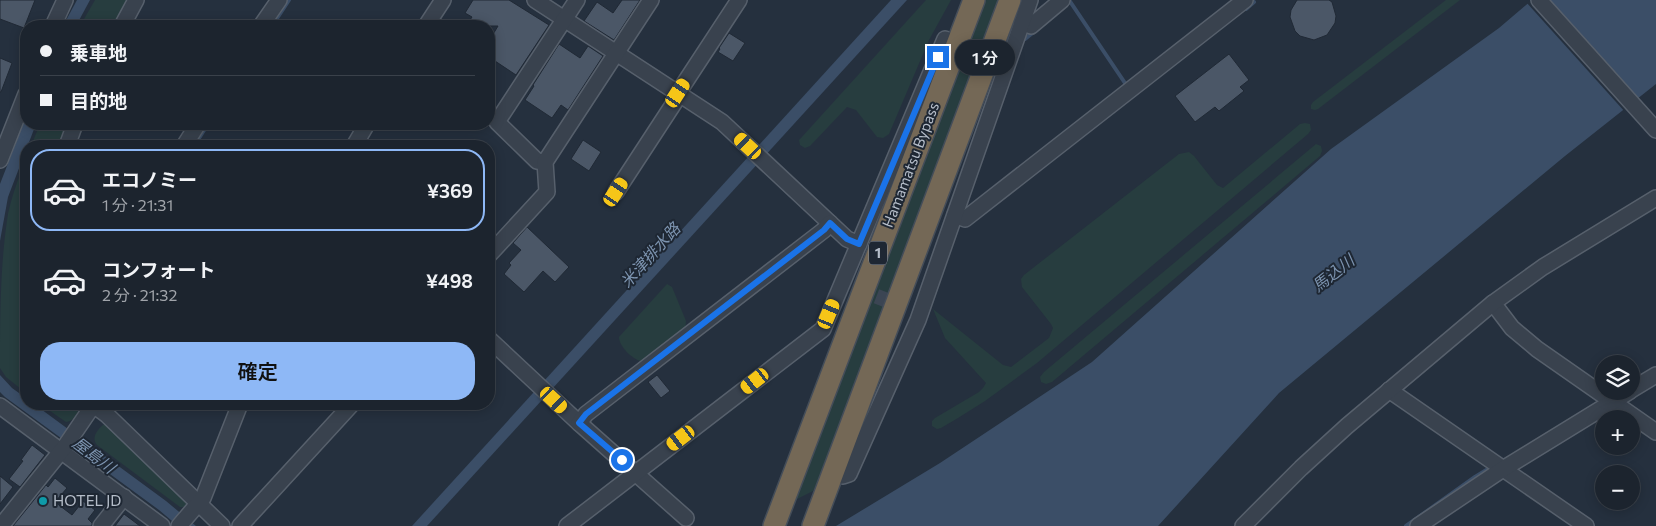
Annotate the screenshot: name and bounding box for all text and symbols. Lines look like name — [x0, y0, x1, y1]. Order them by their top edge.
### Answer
callout: 1 分 — [956, 40, 1016, 74]
text: 乗車地 — [70, 41, 127, 64]
route end — [927, 46, 949, 68]
text: 1 分 — [972, 48, 998, 67]
car — [663, 76, 692, 110]
text: 目的地 — [70, 89, 127, 112]
street label: Hamamatsu Bypass — [878, 99, 942, 230]
car — [731, 130, 764, 162]
icon: car — [42, 168, 87, 213]
text: エコノミー — [102, 168, 197, 191]
car — [601, 175, 630, 209]
text: ¥369 — [427, 179, 473, 202]
text: 1 分 · 21:31 — [102, 195, 173, 214]
water label: 米津排水路 — [616, 217, 685, 291]
road number: 1 — [869, 242, 887, 264]
water label: 馬込川 — [1308, 249, 1359, 295]
icon: car — [42, 258, 87, 303]
text: コンフォート — [102, 258, 215, 281]
text: ¥498 — [426, 269, 473, 292]
text: 2 分 · 21:32 — [102, 285, 177, 304]
car — [816, 297, 841, 331]
button: 確定 — [40, 342, 475, 400]
map controls — [1595, 355, 1640, 510]
button: layers — [1595, 355, 1640, 400]
car — [738, 366, 771, 396]
car — [537, 384, 570, 416]
button: + — [1595, 410, 1640, 455]
car — [664, 423, 697, 453]
water label: 屋島川 — [69, 433, 121, 478]
route start — [611, 449, 633, 471]
button: − — [1595, 465, 1640, 510]
place label: HOTEL JD — [53, 491, 121, 509]
marker: HOTEL JD — [37, 495, 49, 507]

